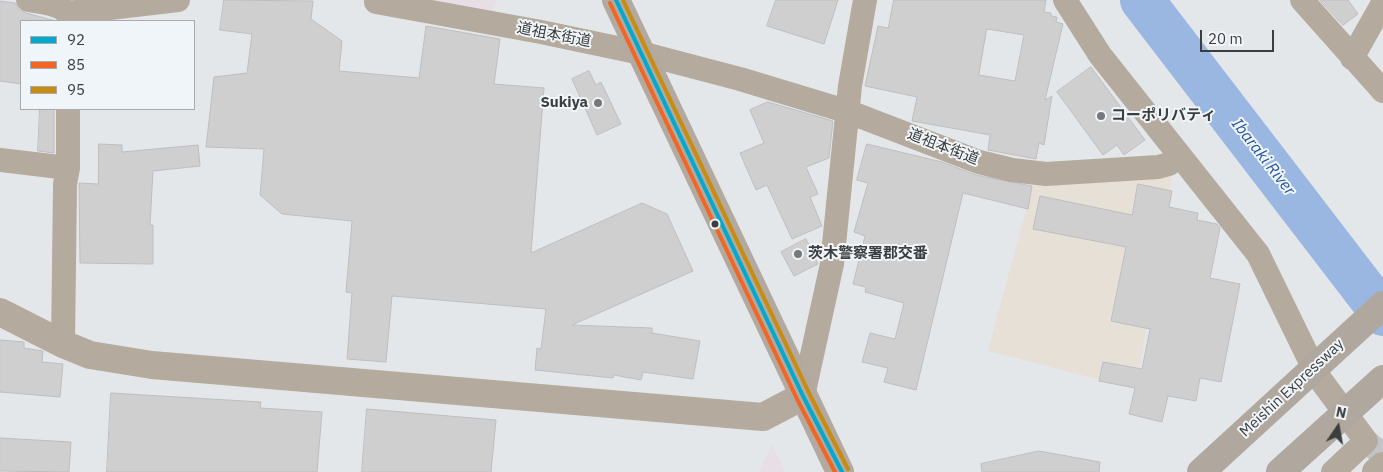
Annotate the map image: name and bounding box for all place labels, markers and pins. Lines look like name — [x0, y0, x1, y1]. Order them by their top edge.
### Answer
place label: Sukiya — [540, 94, 588, 112]
marker: Sukiya — [592, 97, 604, 109]
place label: コーポリバティ — [1111, 107, 1216, 125]
marker: コーポリバティ — [1095, 110, 1107, 122]
unlabelled marker — [710, 219, 720, 229]
place label: 茨木警察署郡交番 — [808, 245, 928, 263]
marker: 茨木警察署郡交番 — [792, 248, 804, 260]

